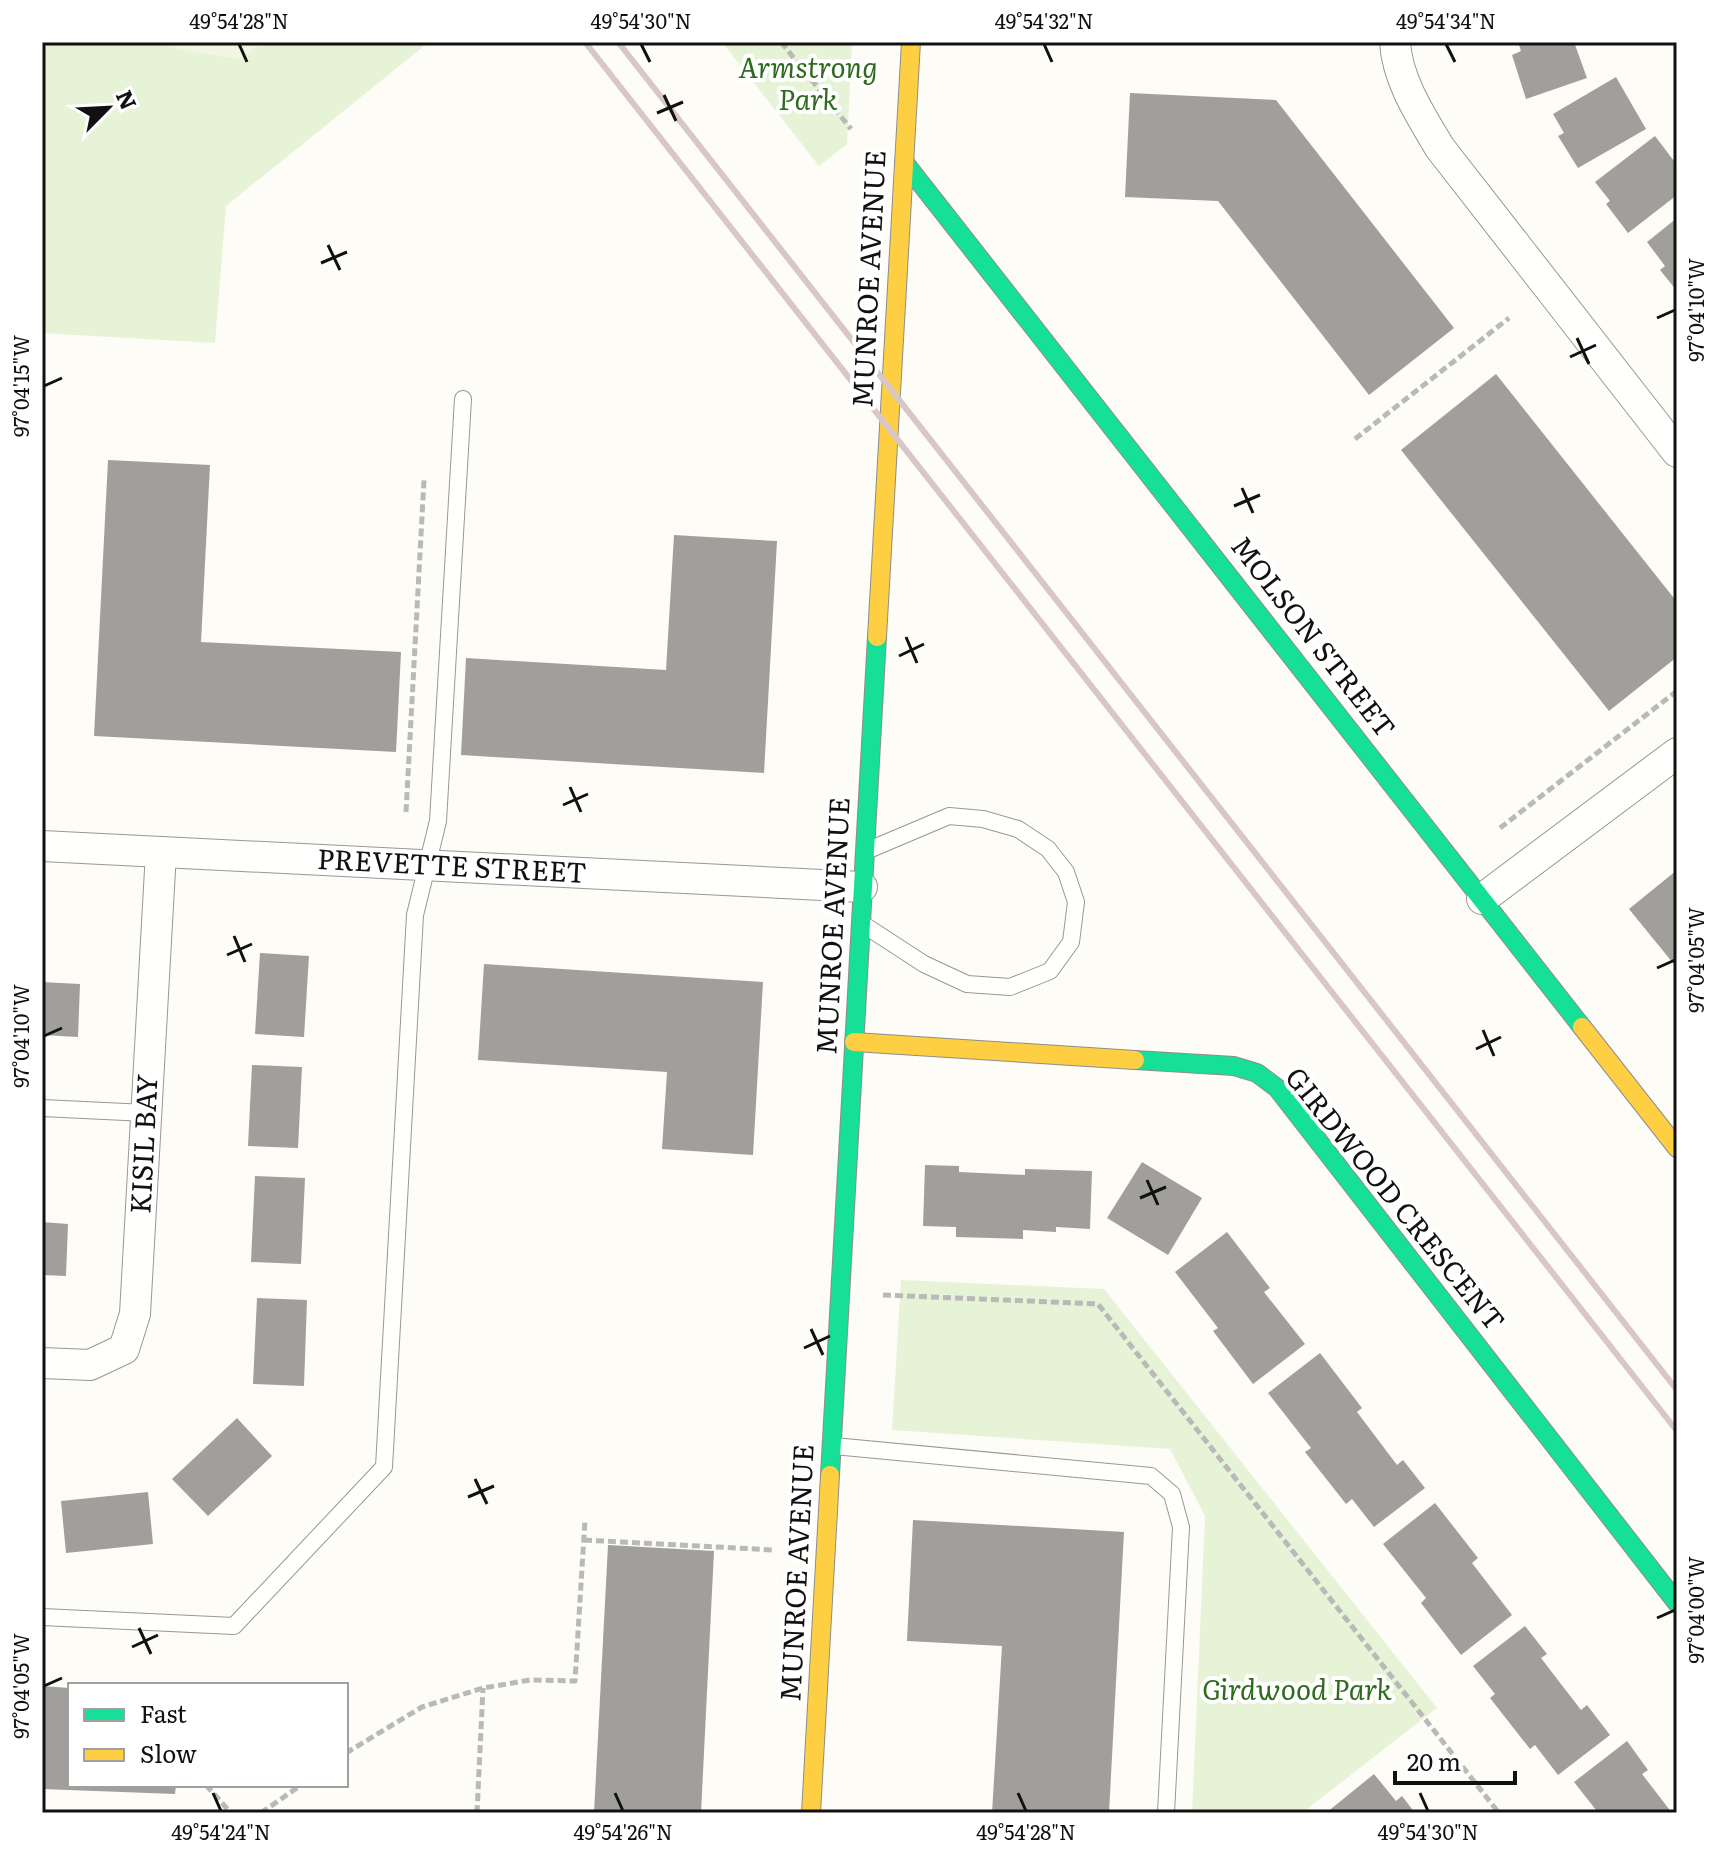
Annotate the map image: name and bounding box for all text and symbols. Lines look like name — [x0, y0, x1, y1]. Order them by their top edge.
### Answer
text: 49°54'28"N — [189, 5, 289, 35]
text: 49°54'30"N — [591, 5, 691, 35]
text: 49°54'32"N — [995, 5, 1093, 35]
text: 49°54'34"N — [1396, 5, 1496, 35]
park label: Armstrong Park — [738, 45, 878, 119]
north arrow — [68, 68, 148, 148]
text: N — [109, 84, 146, 114]
street label: MUNROE AVENUE — [839, 149, 895, 409]
text: 97°04'10"W — [1680, 258, 1710, 362]
text: 97°04'15"W — [5, 335, 35, 437]
street label: MOLSON STREET — [1222, 526, 1407, 746]
street label: MUNROE AVENUE — [803, 796, 859, 1056]
street label: PREVETTE STREET — [316, 836, 588, 892]
text: 97°04'05"W — [1680, 907, 1710, 1013]
text: 97°04'10"W — [5, 984, 35, 1088]
street label: GIRDWOOD CRESCENT — [1277, 1057, 1516, 1339]
street label: KISIL BAY — [117, 1073, 167, 1215]
street label: MUNROE AVENUE — [767, 1443, 823, 1703]
text: 97°04'00"W — [1680, 1556, 1710, 1663]
text: 97°04'05"W — [5, 1633, 35, 1739]
park label: Girdwood Park — [1202, 1667, 1393, 1709]
legend — [68, 1683, 348, 1787]
text: Fast — [140, 1695, 187, 1730]
text: Slow — [140, 1735, 197, 1770]
scale bar — [1395, 1735, 1515, 1785]
text: 20 m — [1407, 1743, 1461, 1778]
text: 49°54'24"N — [171, 1816, 271, 1846]
text: 49°54'26"N — [573, 1816, 673, 1846]
text: 49°54'28"N — [976, 1816, 1076, 1846]
text: 49°54'30"N — [1378, 1816, 1478, 1846]

